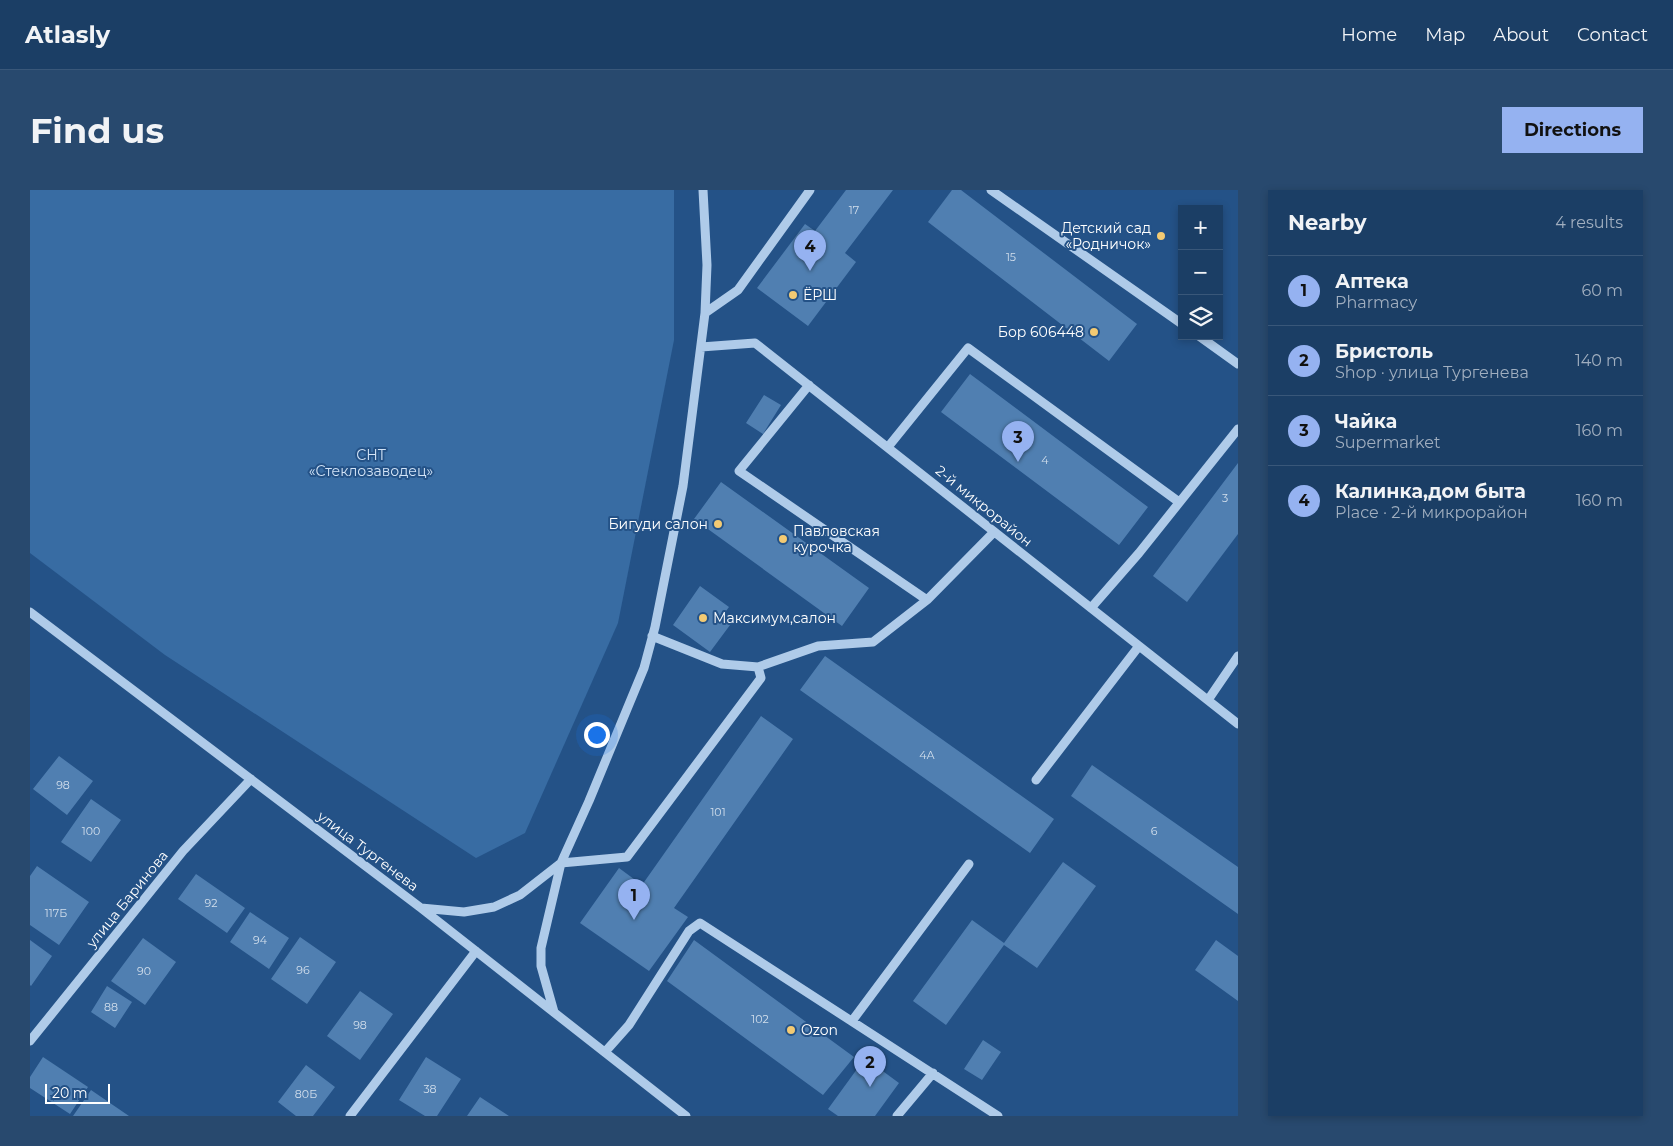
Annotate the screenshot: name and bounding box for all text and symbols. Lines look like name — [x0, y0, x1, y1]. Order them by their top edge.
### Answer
text: Atlasly — [25, 20, 110, 49]
text: Home — [1341, 24, 1397, 46]
text: Map — [1425, 24, 1465, 46]
text: About — [1493, 24, 1549, 46]
text: Contact — [1577, 24, 1648, 46]
button: Directions — [1502, 107, 1643, 153]
text: Find us — [30, 109, 164, 152]
house number: 17 — [849, 203, 859, 217]
map controls — [1178, 205, 1223, 340]
button: + — [1178, 205, 1223, 250]
text: Nearby — [1288, 210, 1367, 235]
text: 4 results — [1555, 213, 1623, 232]
place label: Детский сад «Родничок» — [1061, 219, 1151, 253]
pin: 4 — [794, 230, 826, 271]
marker: Детский сад «Родничок» — [1155, 230, 1167, 242]
house number: 15 — [1006, 250, 1016, 264]
button: − — [1178, 250, 1223, 295]
text: Аптека — [1335, 270, 1409, 293]
text: 1 — [1301, 281, 1307, 300]
text: 60 m — [1581, 281, 1623, 300]
place label: ЁРШ — [803, 286, 837, 304]
marker: ЁРШ — [787, 289, 799, 301]
text: Pharmacy — [1335, 293, 1417, 312]
button: layers — [1178, 295, 1223, 340]
place label: Бор 606448 — [998, 323, 1084, 341]
marker: Бор 606448 — [1088, 326, 1100, 338]
text: Бристоль — [1335, 340, 1433, 363]
text: 2 — [1299, 351, 1309, 370]
text: 140 m — [1575, 351, 1623, 370]
text: Shop · улица Тургенева — [1335, 363, 1529, 382]
text: Чайка — [1335, 410, 1397, 433]
pin: 3 — [1002, 421, 1034, 462]
text: 3 — [1299, 421, 1309, 440]
text: 160 m — [1576, 421, 1623, 440]
text: Supermarket — [1335, 433, 1441, 452]
park label: СНТ «Стеклозаводец» — [309, 446, 433, 480]
house number: 4 — [1041, 453, 1049, 467]
street label: 2-й микрорайон — [932, 461, 1036, 551]
text: Калинка,дом быта — [1335, 480, 1526, 503]
house number: 3 — [1222, 491, 1228, 505]
text: 4 — [1298, 491, 1310, 510]
text: 160 m — [1576, 491, 1623, 510]
text: Place · 2-й микрорайон — [1335, 503, 1528, 522]
place label: Бигуди салон — [608, 515, 708, 533]
marker: Бигуди салон — [712, 518, 724, 530]
place label: Павловская курочка — [793, 522, 880, 556]
marker: Павловская курочка — [777, 533, 789, 545]
place label: Максимум,салон — [713, 609, 836, 627]
marker: Максимум,салон — [697, 612, 709, 624]
your location — [584, 722, 610, 748]
house number: 4А — [919, 748, 936, 762]
house number: 98 — [56, 778, 70, 792]
house number: 101 — [710, 805, 726, 819]
street label: улица Тургенева — [313, 806, 422, 895]
house number: 100 — [82, 824, 100, 838]
house number: 6 — [1151, 824, 1158, 838]
street label: улица Баринова — [82, 847, 172, 952]
pin: 1 — [618, 879, 650, 920]
house number: 92 — [205, 896, 217, 910]
house number: 117Б — [45, 906, 67, 920]
house number: 94 — [253, 933, 268, 947]
house number: 96 — [296, 963, 310, 977]
house number: 90 — [137, 964, 151, 978]
house number: 88 — [104, 1000, 118, 1014]
house number: 102 — [751, 1012, 769, 1026]
house number: 98 — [353, 1018, 367, 1032]
place label: Ozon — [801, 1021, 838, 1039]
marker: Ozon — [785, 1024, 797, 1036]
pin: 2 — [854, 1046, 886, 1087]
scale bar — [45, 1081, 110, 1104]
house number: 38 — [423, 1082, 437, 1096]
text: 20 m — [52, 1084, 88, 1102]
house number: 80Б — [295, 1087, 317, 1101]

